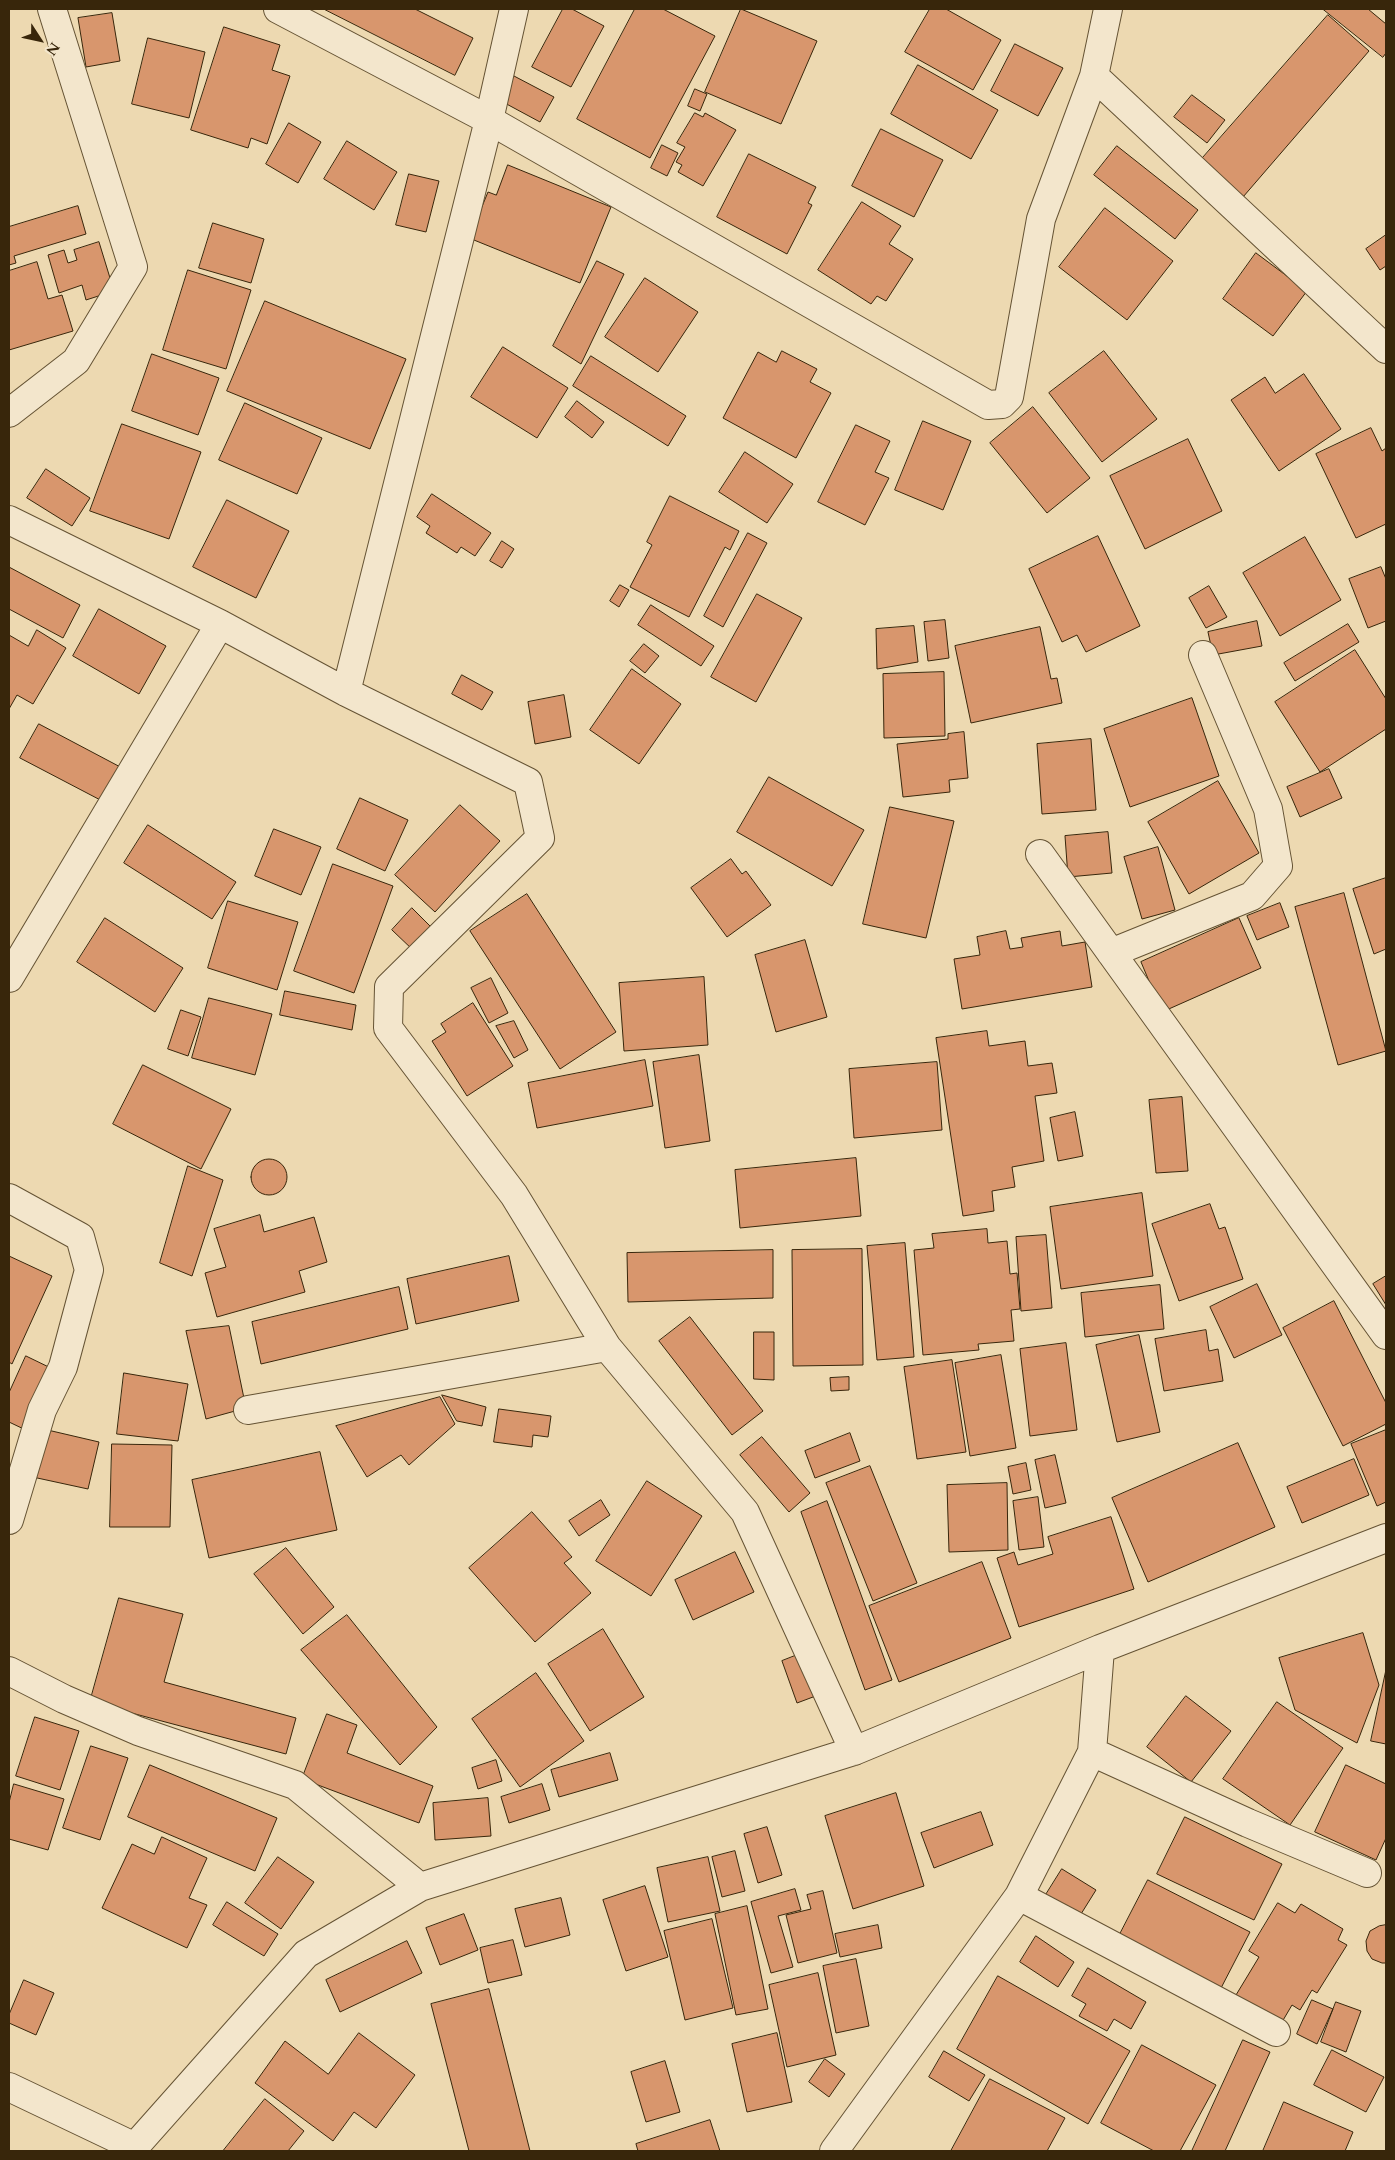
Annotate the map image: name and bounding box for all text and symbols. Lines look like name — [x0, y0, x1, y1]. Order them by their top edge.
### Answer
north arrow — [15, 15, 65, 65]
text: N — [41, 38, 64, 59]

